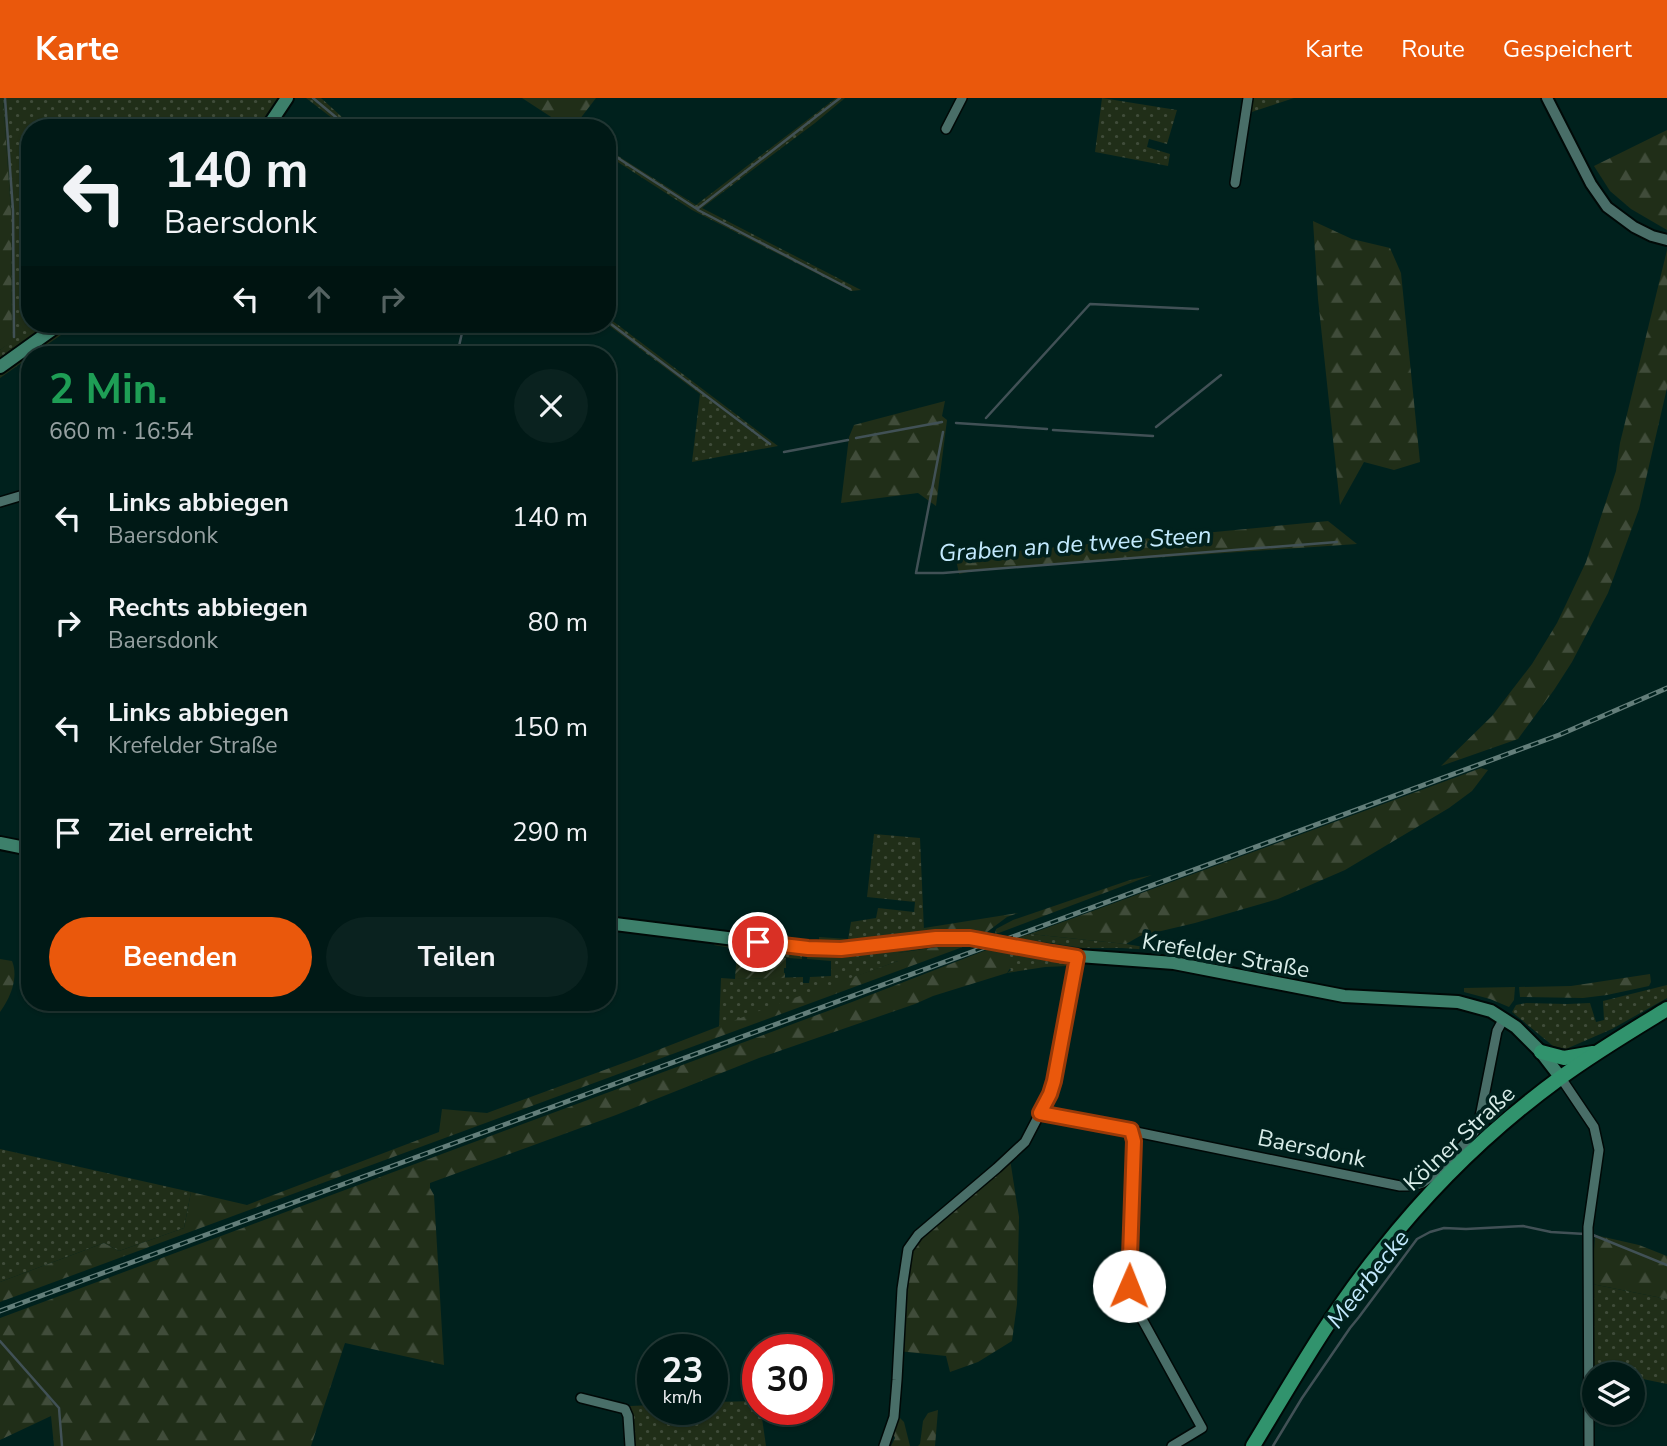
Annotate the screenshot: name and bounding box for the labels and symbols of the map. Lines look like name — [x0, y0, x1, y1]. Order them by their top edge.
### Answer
water label: Graben an de twee Steen — [938, 519, 1212, 569]
pin — [728, 912, 788, 972]
street label: Krefelder Straße — [1140, 926, 1312, 985]
street label: Kölner Straße — [1397, 1079, 1522, 1198]
street label: Baersdonk — [1255, 1122, 1369, 1175]
water label: Meerbecke — [1319, 1223, 1417, 1335]
position arrow — [1092, 1249, 1166, 1323]
speed limit sign: 30 — [742, 1334, 833, 1425]

